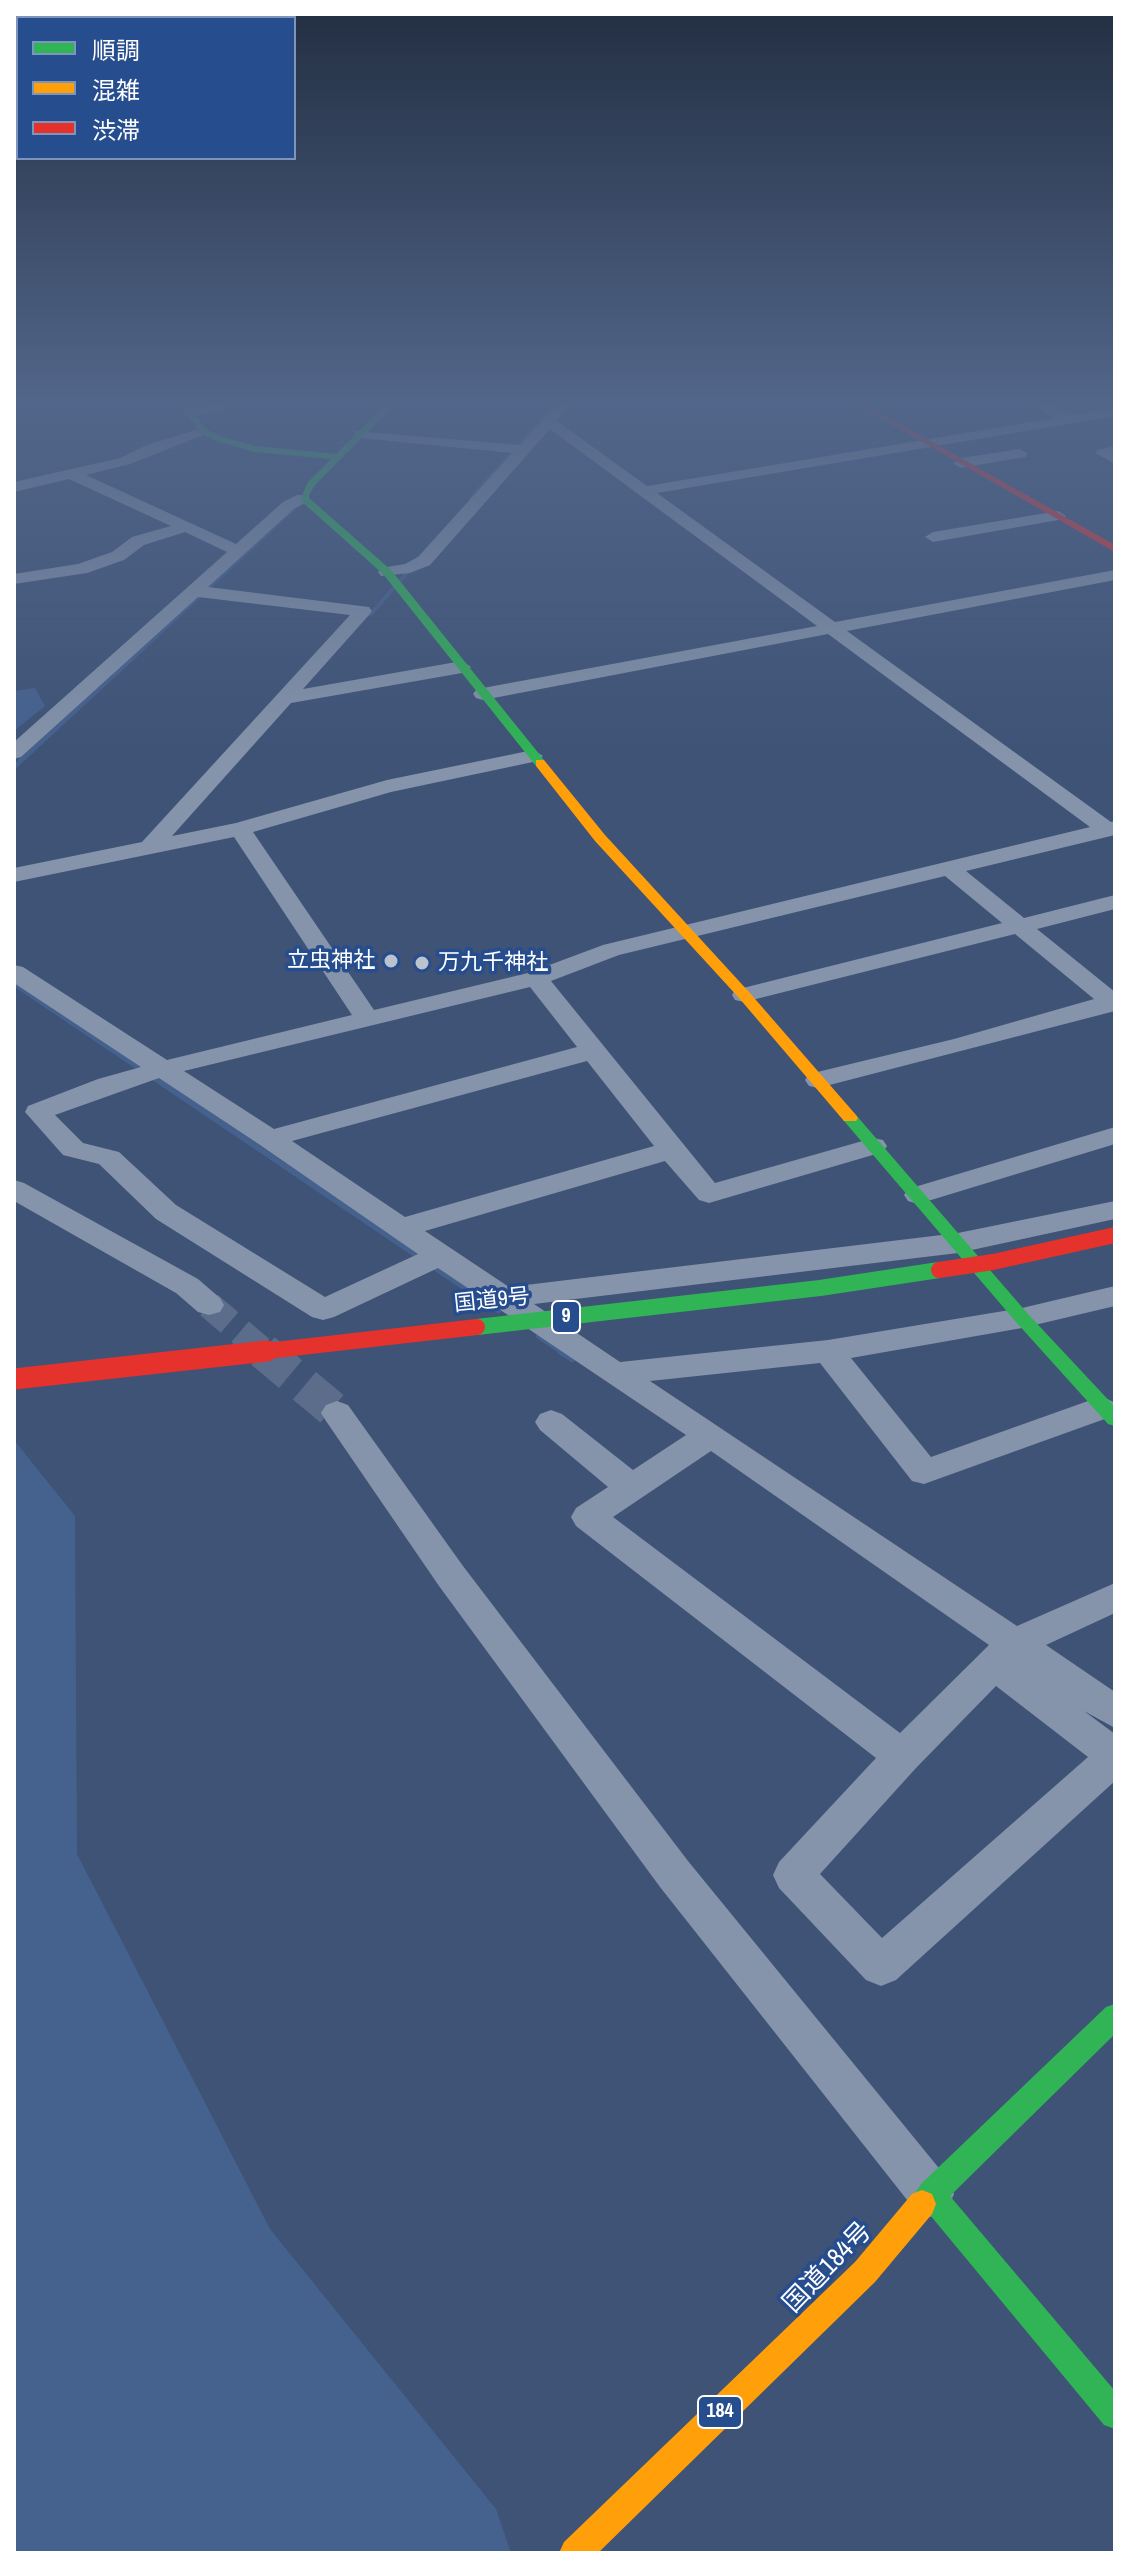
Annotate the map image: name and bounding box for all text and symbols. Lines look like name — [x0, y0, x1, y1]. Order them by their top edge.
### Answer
legend — [16, 16, 296, 160]
text: 順調 — [92, 34, 140, 66]
text: 混雑 — [92, 74, 140, 106]
text: 渋滞 — [92, 114, 140, 146]
place label: 立虫神社 — [287, 948, 375, 974]
place label: 万九千神社 — [438, 950, 548, 976]
marker: 立虫神社 — [382, 952, 400, 970]
marker: 万九千神社 — [413, 954, 431, 972]
street label: 国道9号 — [453, 1284, 531, 1318]
road number: 9 — [552, 1301, 580, 1333]
street label: 国道184号 — [777, 2216, 879, 2320]
road number: 184 — [698, 2396, 742, 2428]

